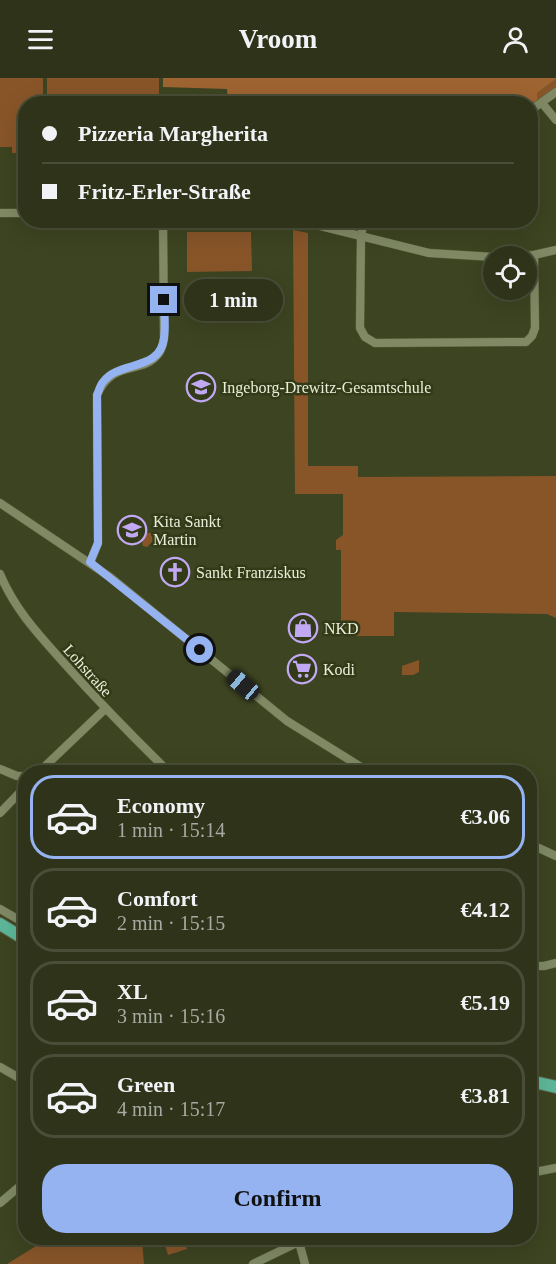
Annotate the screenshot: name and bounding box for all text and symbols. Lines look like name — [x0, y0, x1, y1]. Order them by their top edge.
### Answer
icon: menu — [24, 23, 57, 56]
icon: person — [499, 23, 532, 56]
text: Vroom — [239, 24, 317, 54]
text: Pizzeria Margherita — [78, 121, 268, 146]
text: Fritz-Erler-Straße — [78, 179, 251, 204]
map controls — [483, 246, 537, 300]
button: locate — [483, 246, 537, 300]
callout: 1 min — [185, 279, 284, 321]
route end — [150, 286, 177, 313]
text: 1 min — [209, 289, 258, 311]
school or university icon: Ingeborg-Drewitz-Gesamtschule — [185, 371, 217, 403]
place label: Ingeborg-Drewitz-Gesamtschule — [222, 379, 431, 397]
place label: Kita Sankt Martin — [153, 513, 222, 548]
school or university icon: Kita Sankt Martin — [116, 514, 148, 546]
church icon: Sankt Franziskus — [159, 556, 191, 588]
place label: Sankt Franziskus — [196, 564, 306, 581]
shop icon: NKD — [287, 612, 319, 644]
place label: NKD — [324, 620, 359, 637]
route start — [186, 636, 213, 663]
street label: Lohstraße — [60, 641, 115, 700]
supermarket icon: Kodi — [286, 653, 318, 685]
place label: Kodi — [323, 661, 356, 678]
car — [223, 667, 263, 703]
icon: car — [45, 790, 99, 844]
text: Economy — [117, 793, 205, 818]
text: €3.06 — [461, 804, 510, 829]
text: 1 min · 15:14 — [117, 819, 225, 841]
icon: car — [45, 883, 99, 937]
text: Comfort — [117, 886, 198, 911]
text: €4.12 — [461, 897, 510, 922]
text: 2 min · 15:15 — [117, 912, 225, 934]
icon: car — [45, 976, 99, 1030]
text: XL — [117, 979, 148, 1004]
text: €5.19 — [461, 990, 510, 1015]
text: 3 min · 15:16 — [117, 1005, 225, 1027]
icon: car — [45, 1069, 99, 1123]
text: Green — [117, 1072, 175, 1097]
text: €3.81 — [461, 1083, 510, 1108]
text: 4 min · 15:17 — [117, 1098, 225, 1120]
button: Confirm — [42, 1164, 513, 1233]

